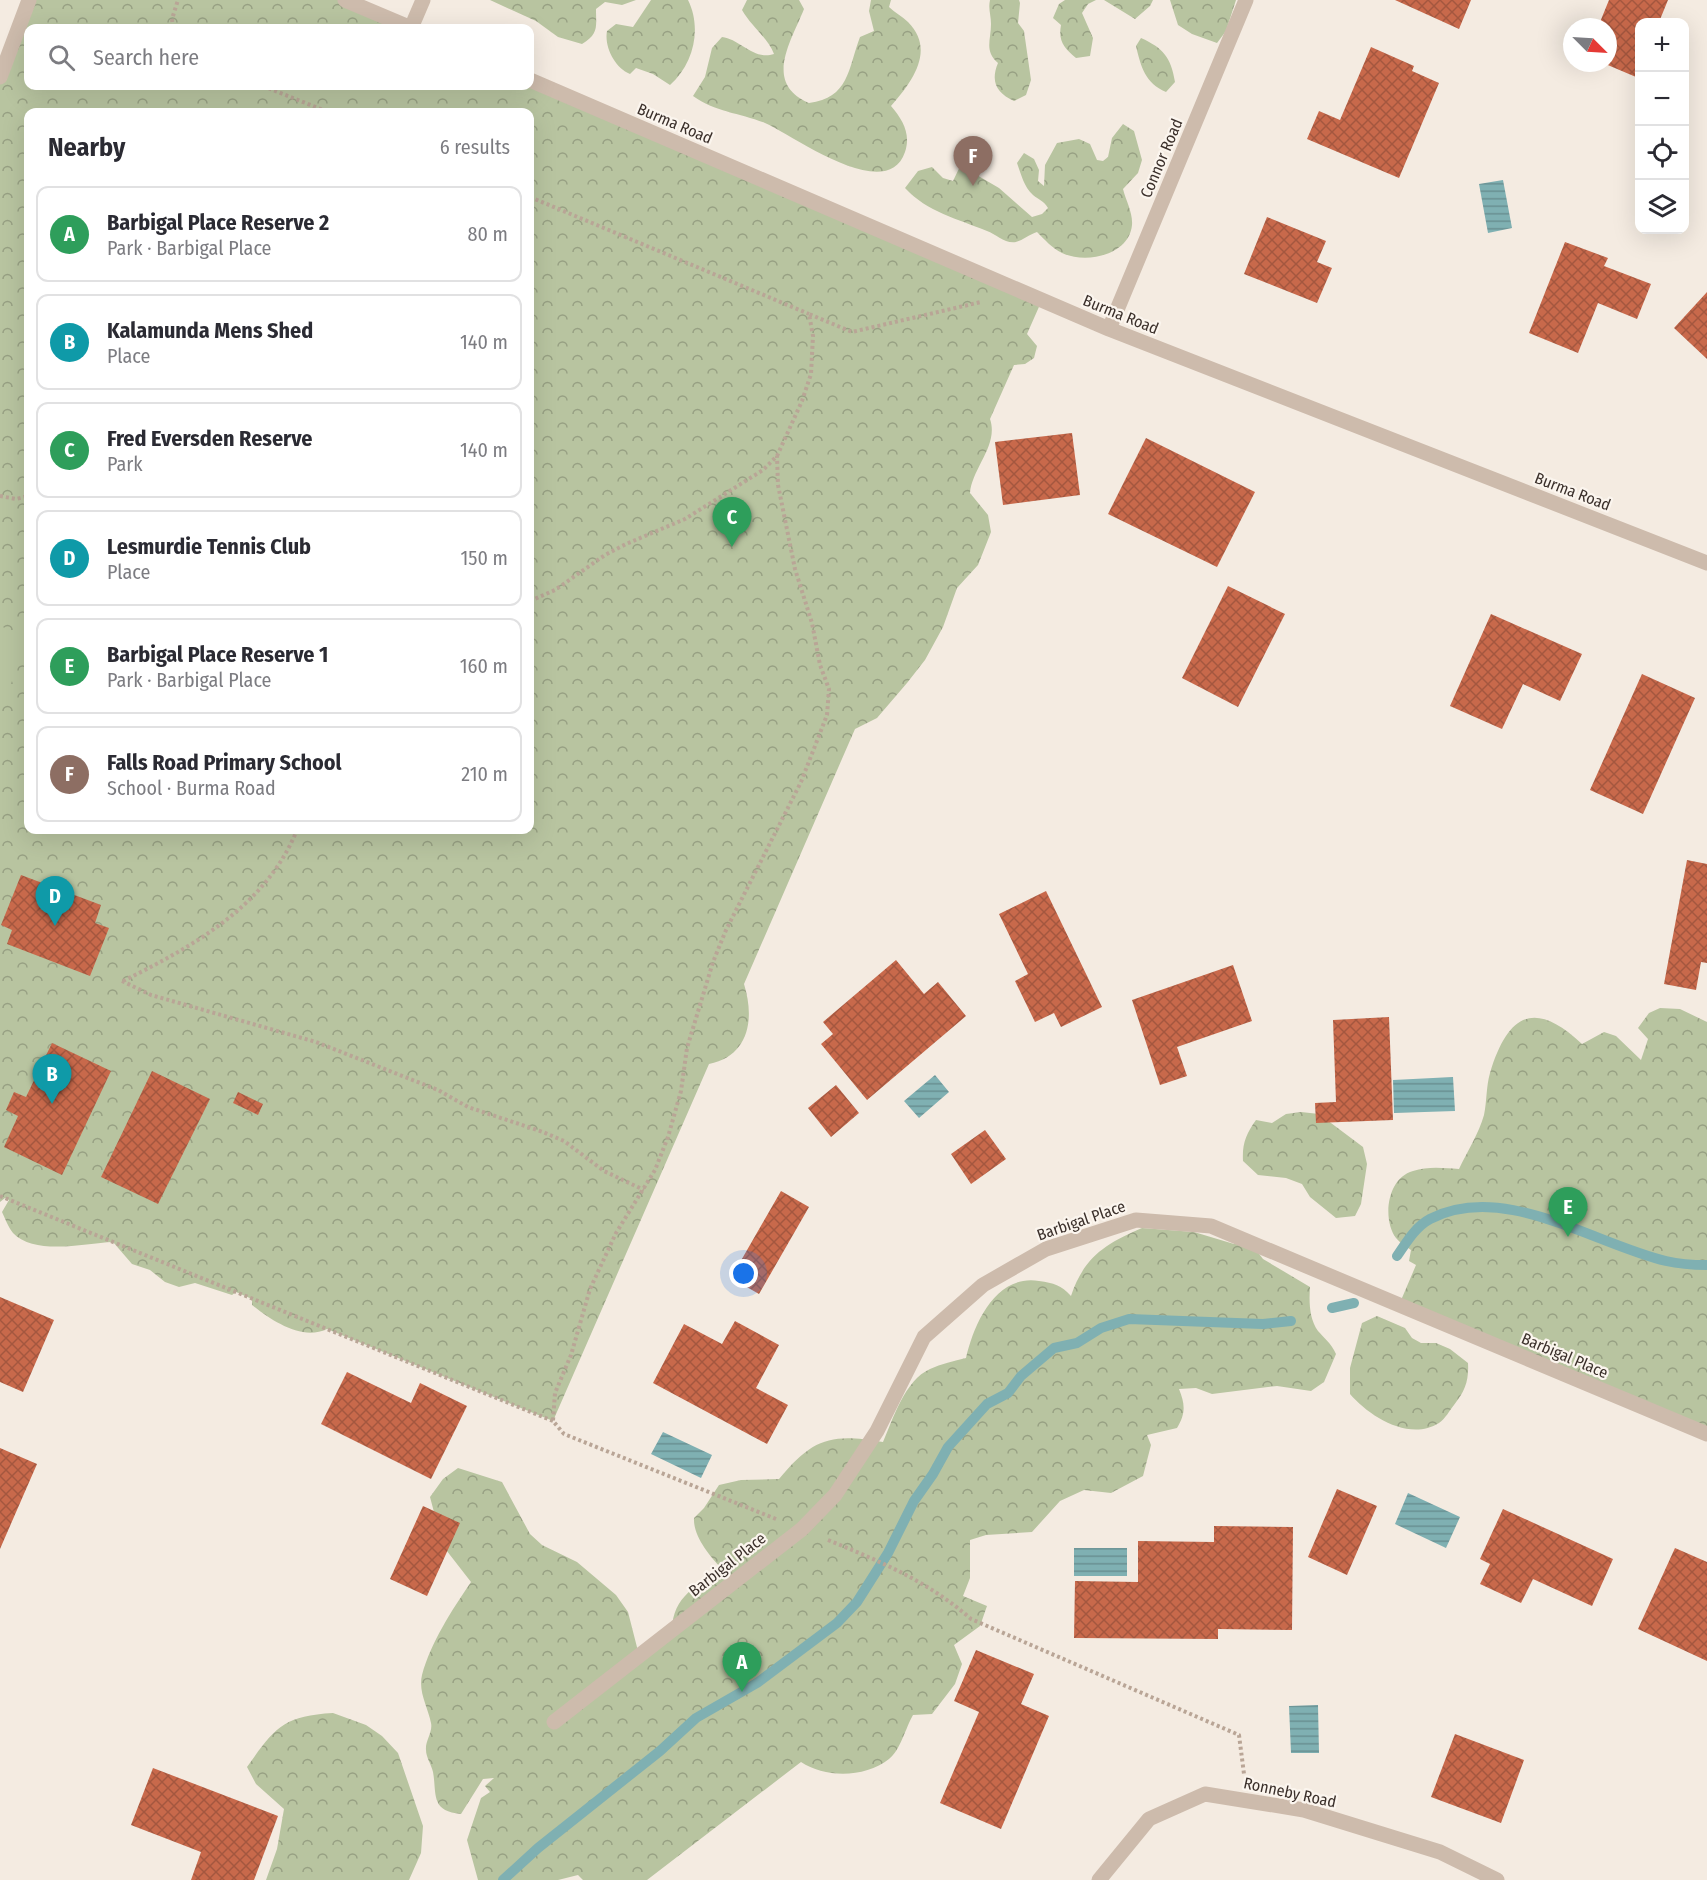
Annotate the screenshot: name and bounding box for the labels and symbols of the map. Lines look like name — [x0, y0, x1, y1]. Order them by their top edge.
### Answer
north arrow — [1563, 18, 1617, 72]
street label: Burma Road — [634, 99, 715, 148]
street label: Connor Road — [1136, 116, 1187, 201]
pin: F — [954, 136, 992, 186]
street label: Burma Road — [1080, 291, 1161, 338]
street label: Burma Road — [1532, 468, 1613, 515]
pin: C — [712, 498, 752, 547]
pin: D — [36, 876, 74, 926]
pin: B — [32, 1054, 72, 1104]
pin: E — [1548, 1188, 1588, 1237]
street label: Barbigal Place — [1034, 1196, 1128, 1244]
your location — [729, 1259, 758, 1288]
street label: Barbigal Place — [1519, 1329, 1611, 1382]
street label: Barbigal Place — [685, 1528, 770, 1600]
pin: A — [722, 1642, 762, 1692]
street label: Ronneby Road — [1242, 1773, 1338, 1812]

